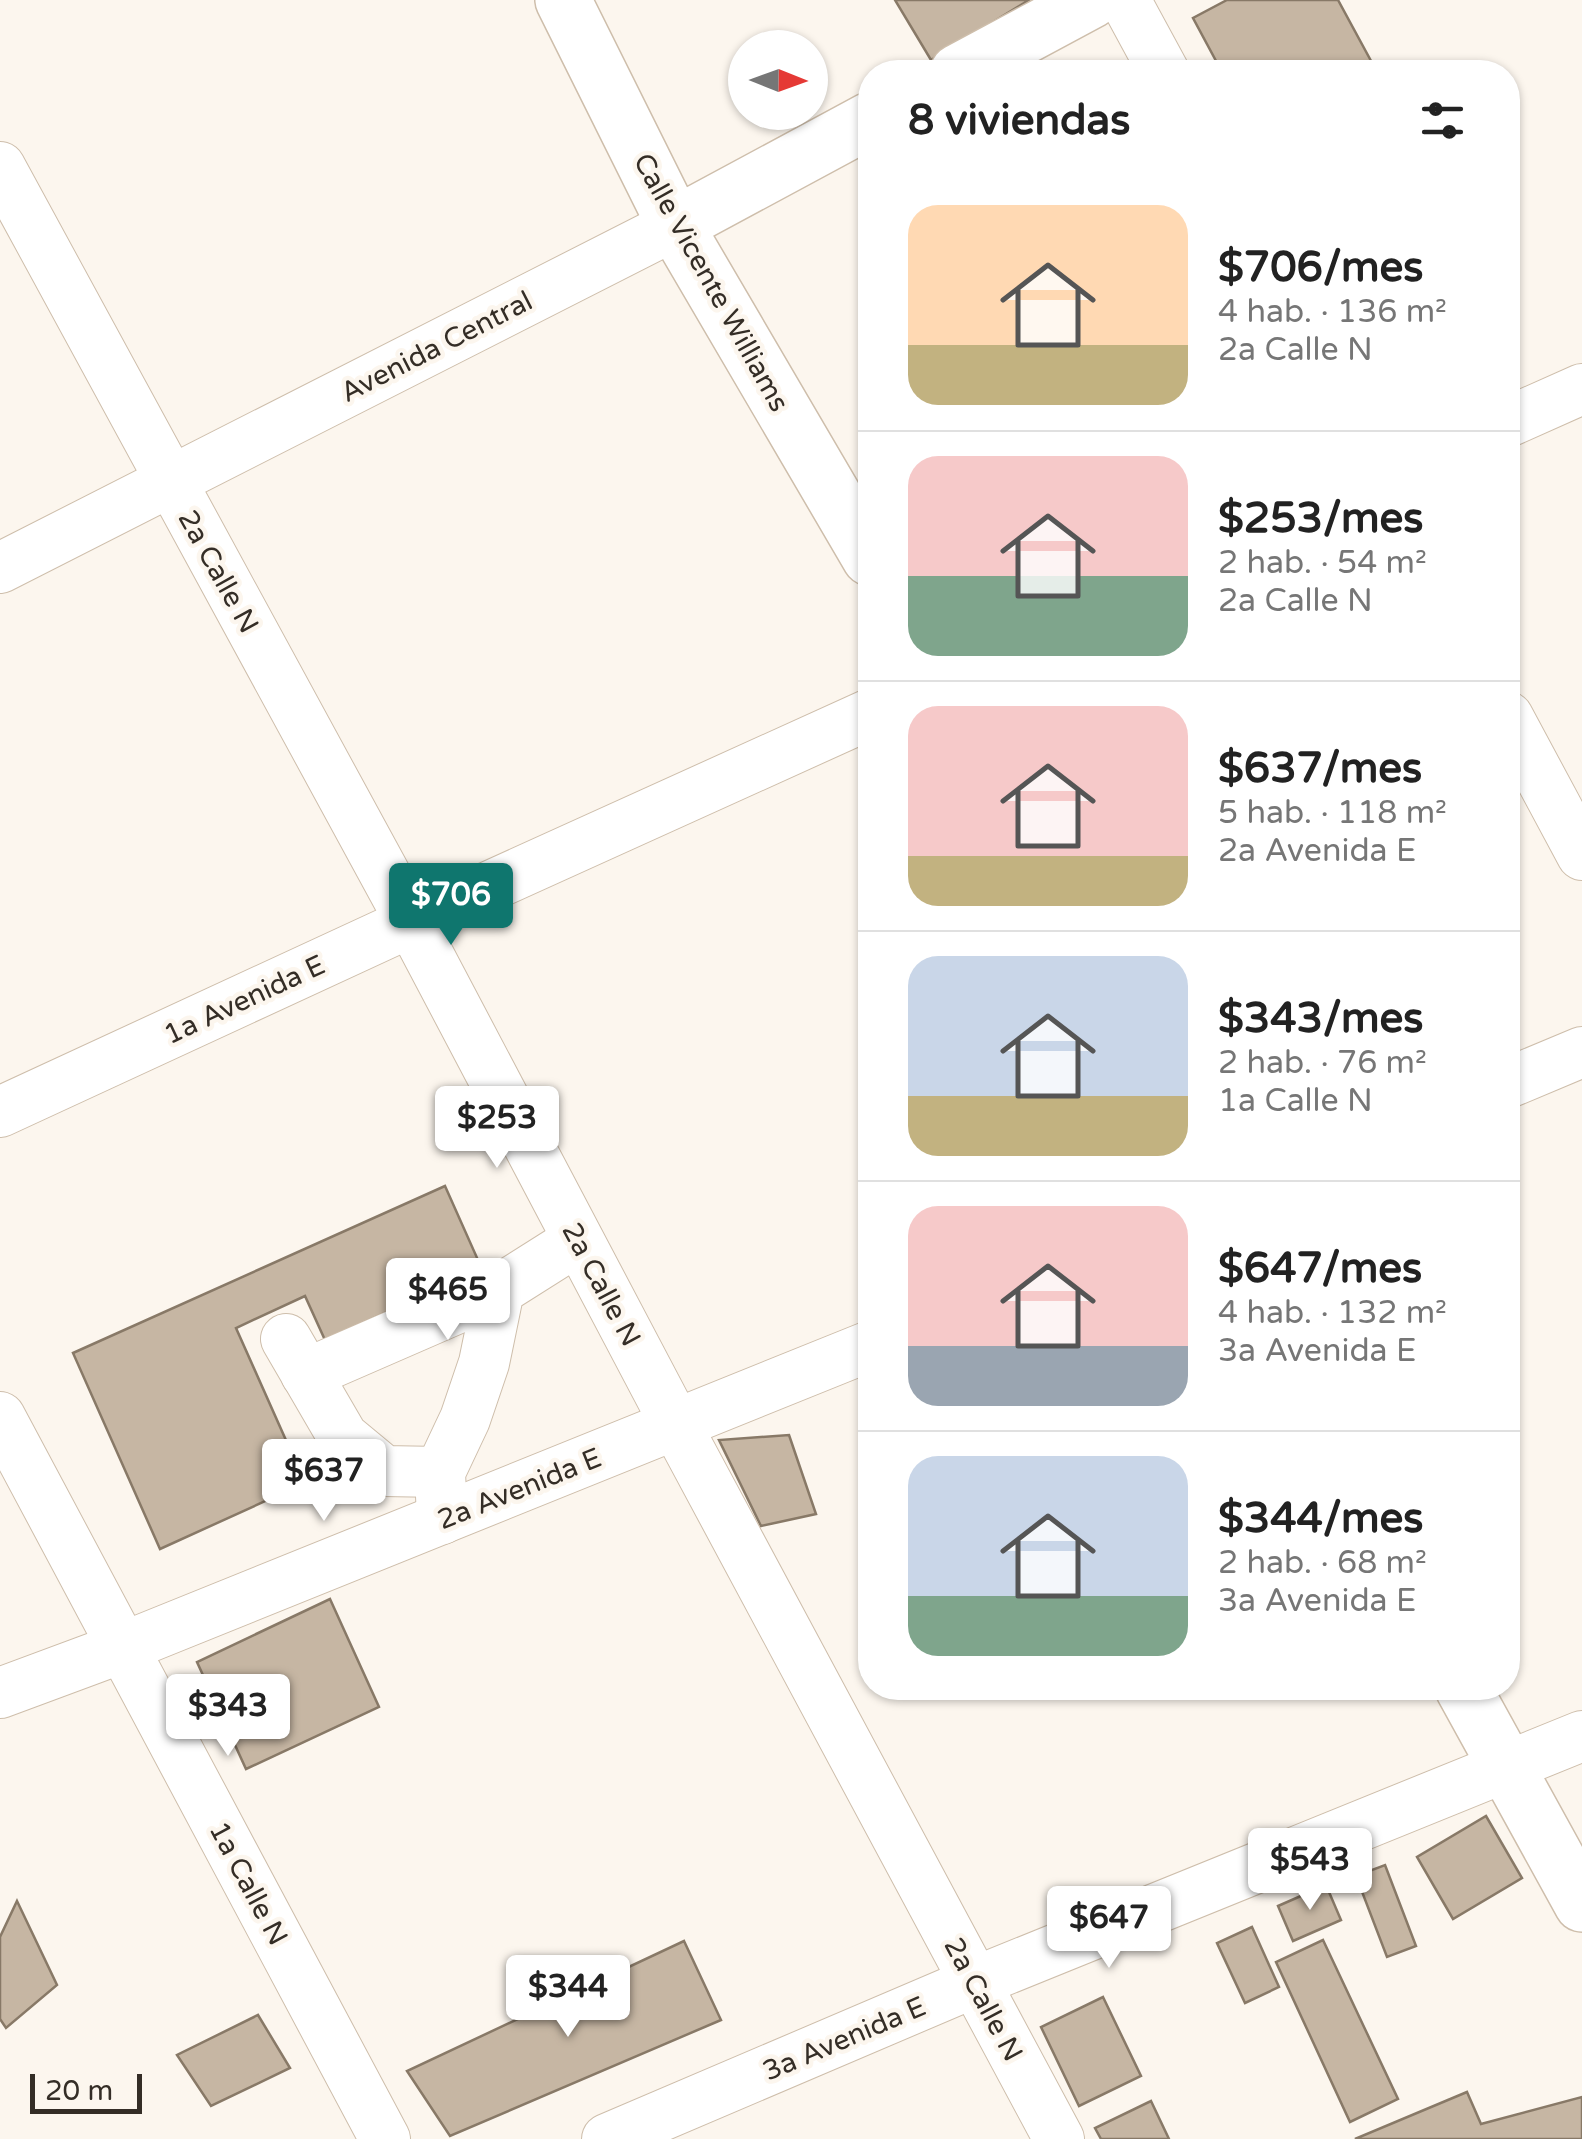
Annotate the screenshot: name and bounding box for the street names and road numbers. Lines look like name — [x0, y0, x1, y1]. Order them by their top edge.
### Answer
street label: Calle Vicente Williams — [626, 147, 796, 418]
street label: Avenida Central — [335, 284, 538, 410]
street label: 2a Calle N — [170, 504, 266, 639]
street label: 1a Avenida E — [159, 948, 330, 1052]
street label: 2a Calle N — [554, 1217, 648, 1352]
street label: 2a Avenida E — [433, 1441, 606, 1537]
street label: 1a Calle N — [201, 1816, 295, 1951]
street label: 2a Calle N — [936, 1932, 1030, 2067]
street label: 3a Avenida E — [758, 1989, 931, 2088]

